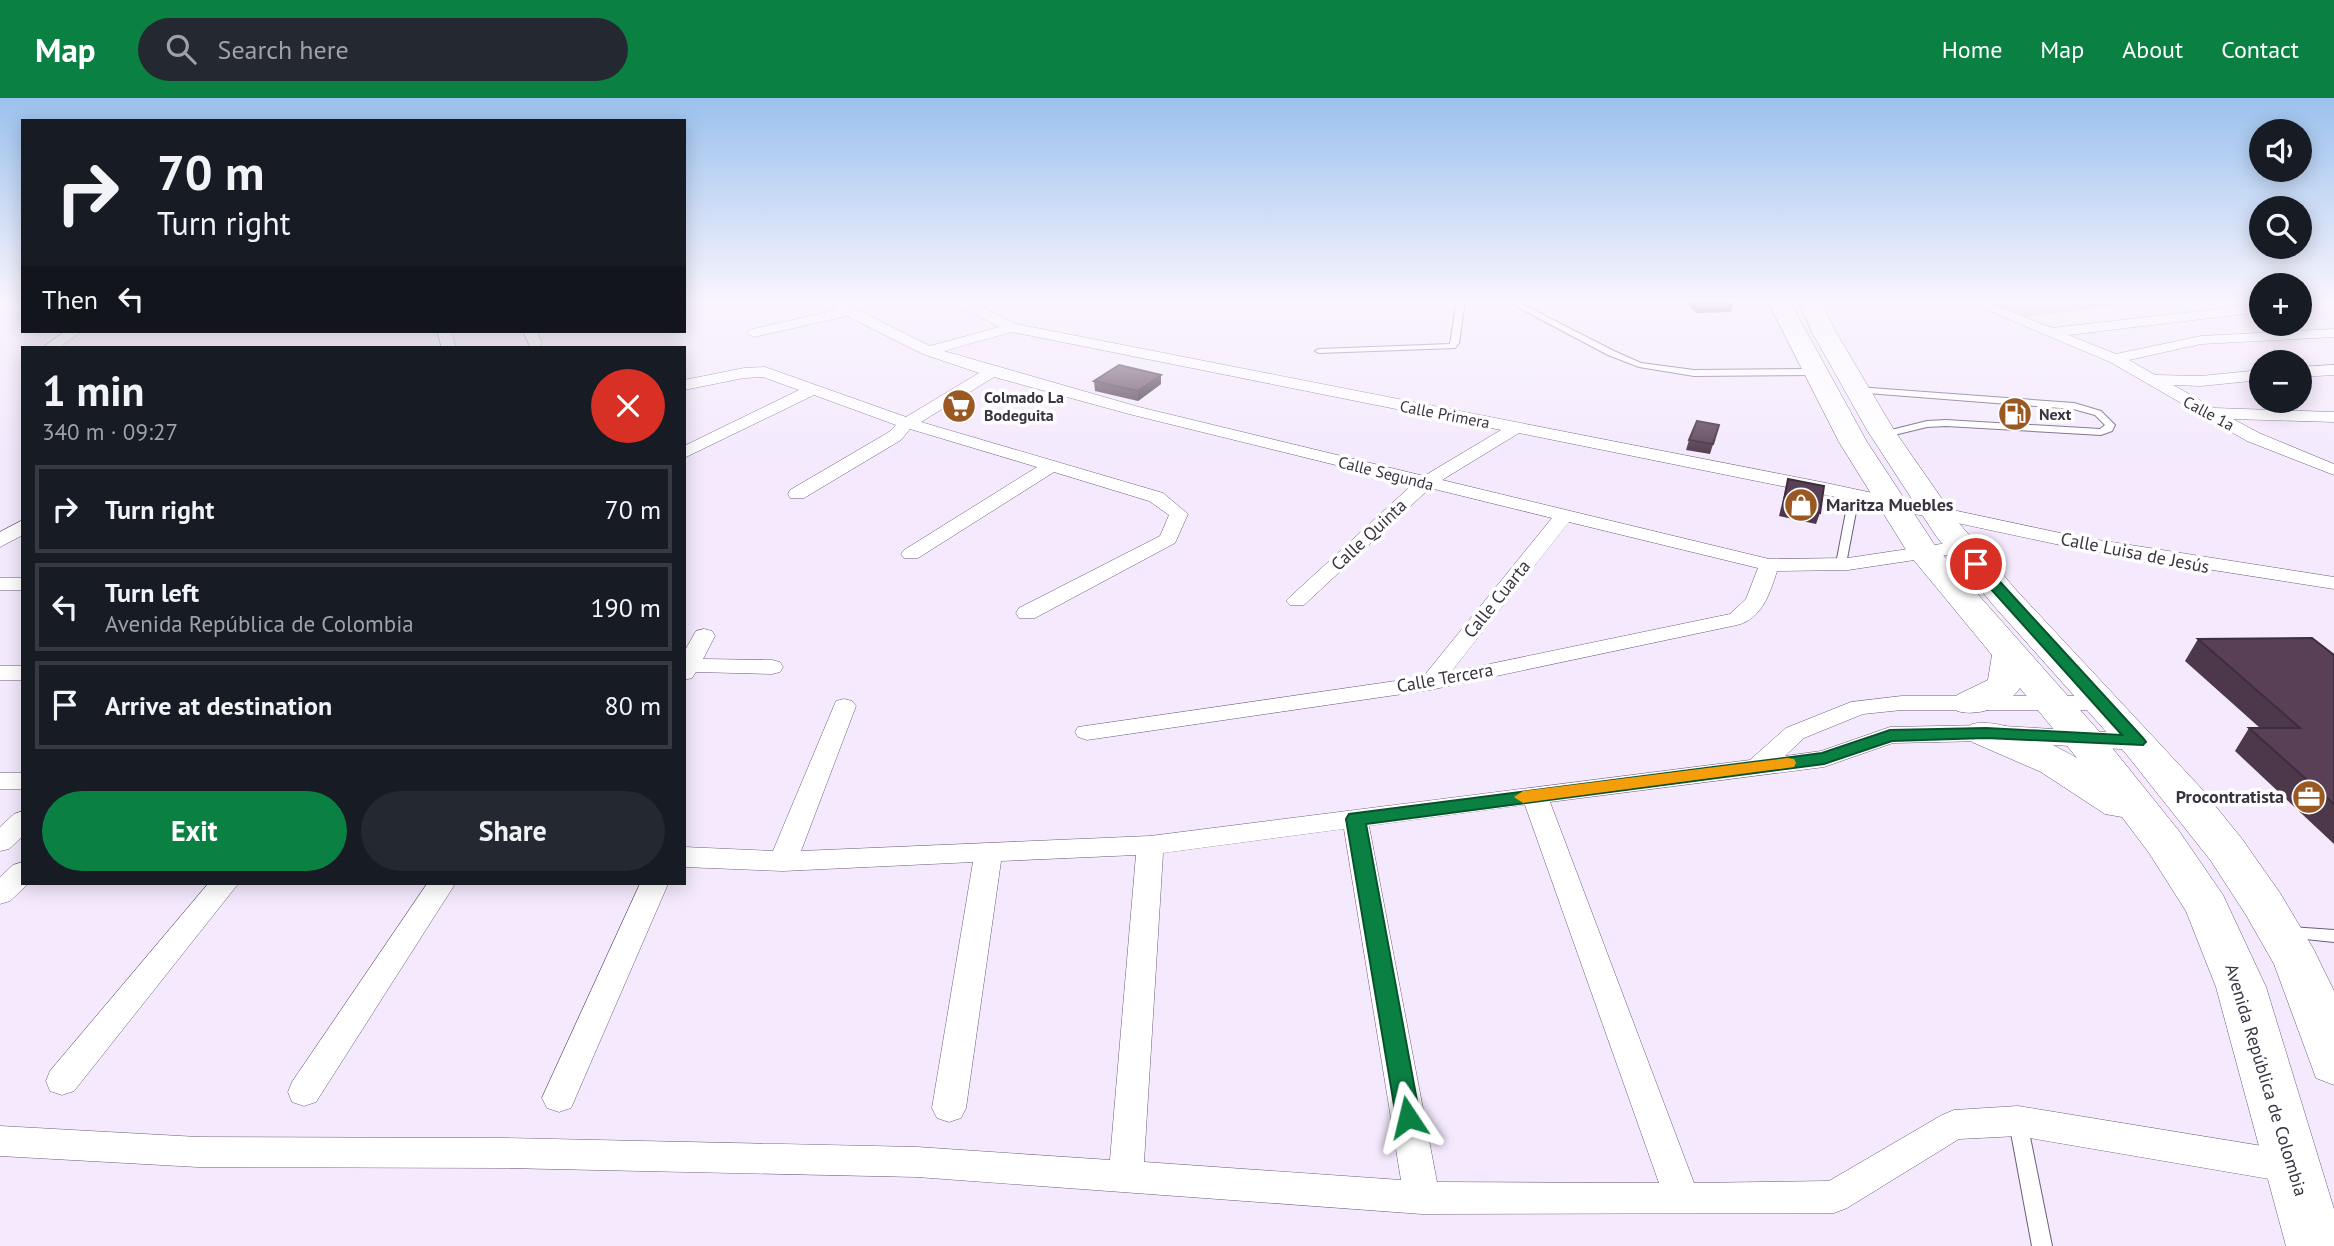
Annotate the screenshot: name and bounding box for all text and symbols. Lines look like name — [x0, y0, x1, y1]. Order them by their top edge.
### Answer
search box — [138, 18, 628, 81]
text: Map — [35, 28, 96, 71]
icon: search — [162, 30, 200, 68]
text: Search here — [218, 33, 349, 66]
text: Home — [1942, 34, 2002, 65]
text: Map — [2040, 34, 2084, 65]
text: About — [2122, 34, 2183, 65]
text: Contact — [2221, 34, 2299, 65]
map controls — [2249, 119, 2312, 413]
button: sound — [2249, 119, 2312, 182]
text: 70 m — [157, 140, 264, 204]
icon: right — [42, 147, 133, 238]
button: search — [2249, 196, 2312, 259]
text: Turn right — [157, 202, 291, 244]
button: + — [2249, 273, 2312, 336]
icon: left — [112, 280, 150, 318]
text: Then — [42, 283, 98, 316]
button: − — [2249, 350, 2312, 413]
text: 1 min — [42, 363, 144, 418]
button: close — [591, 369, 665, 443]
supermarket icon: Colmado La Bodeguita — [940, 387, 978, 425]
place label: Colmado La Bodeguita — [984, 387, 1064, 425]
street label: Calle 1a — [2180, 391, 2238, 435]
street label: Calle Primera — [1398, 395, 1492, 433]
fuel station icon: Next — [1996, 395, 2034, 433]
place label: Next — [2039, 404, 2072, 424]
text: 340 m · 09:27 — [42, 417, 178, 446]
street label: Calle Segunda — [1336, 452, 1436, 494]
shop icon: Maritza Muebles — [1782, 486, 1820, 524]
icon: right — [46, 490, 84, 528]
text: Turn right — [105, 493, 214, 526]
text: 70 m — [605, 493, 661, 526]
place label: Maritza Muebles — [1826, 493, 1954, 516]
street label: Calle Quinta — [1326, 494, 1411, 575]
street label: Calle Luisa de Jesús — [2059, 527, 2211, 578]
pin — [1946, 534, 2006, 594]
icon: arrive — [1957, 545, 1995, 583]
street label: Calle Cuarta — [1458, 555, 1535, 642]
text: Turn left — [105, 576, 199, 609]
icon: left — [46, 588, 84, 626]
text: 190 m — [590, 591, 661, 624]
text: Avenida República de Colombia — [105, 609, 414, 638]
street label: Calle Tercera — [1395, 658, 1495, 697]
icon: arrive — [46, 686, 84, 724]
text: Arrive at destination — [105, 689, 332, 722]
text: 80 m — [605, 689, 661, 722]
office icon: Procontratista — [2290, 778, 2328, 816]
place label: Procontratista — [2176, 785, 2284, 808]
button: Exit — [42, 791, 347, 871]
button: Share — [361, 791, 665, 871]
street label: Avenida República de Colombia — [2220, 961, 2313, 1199]
position arrow — [1371, 1080, 1445, 1154]

